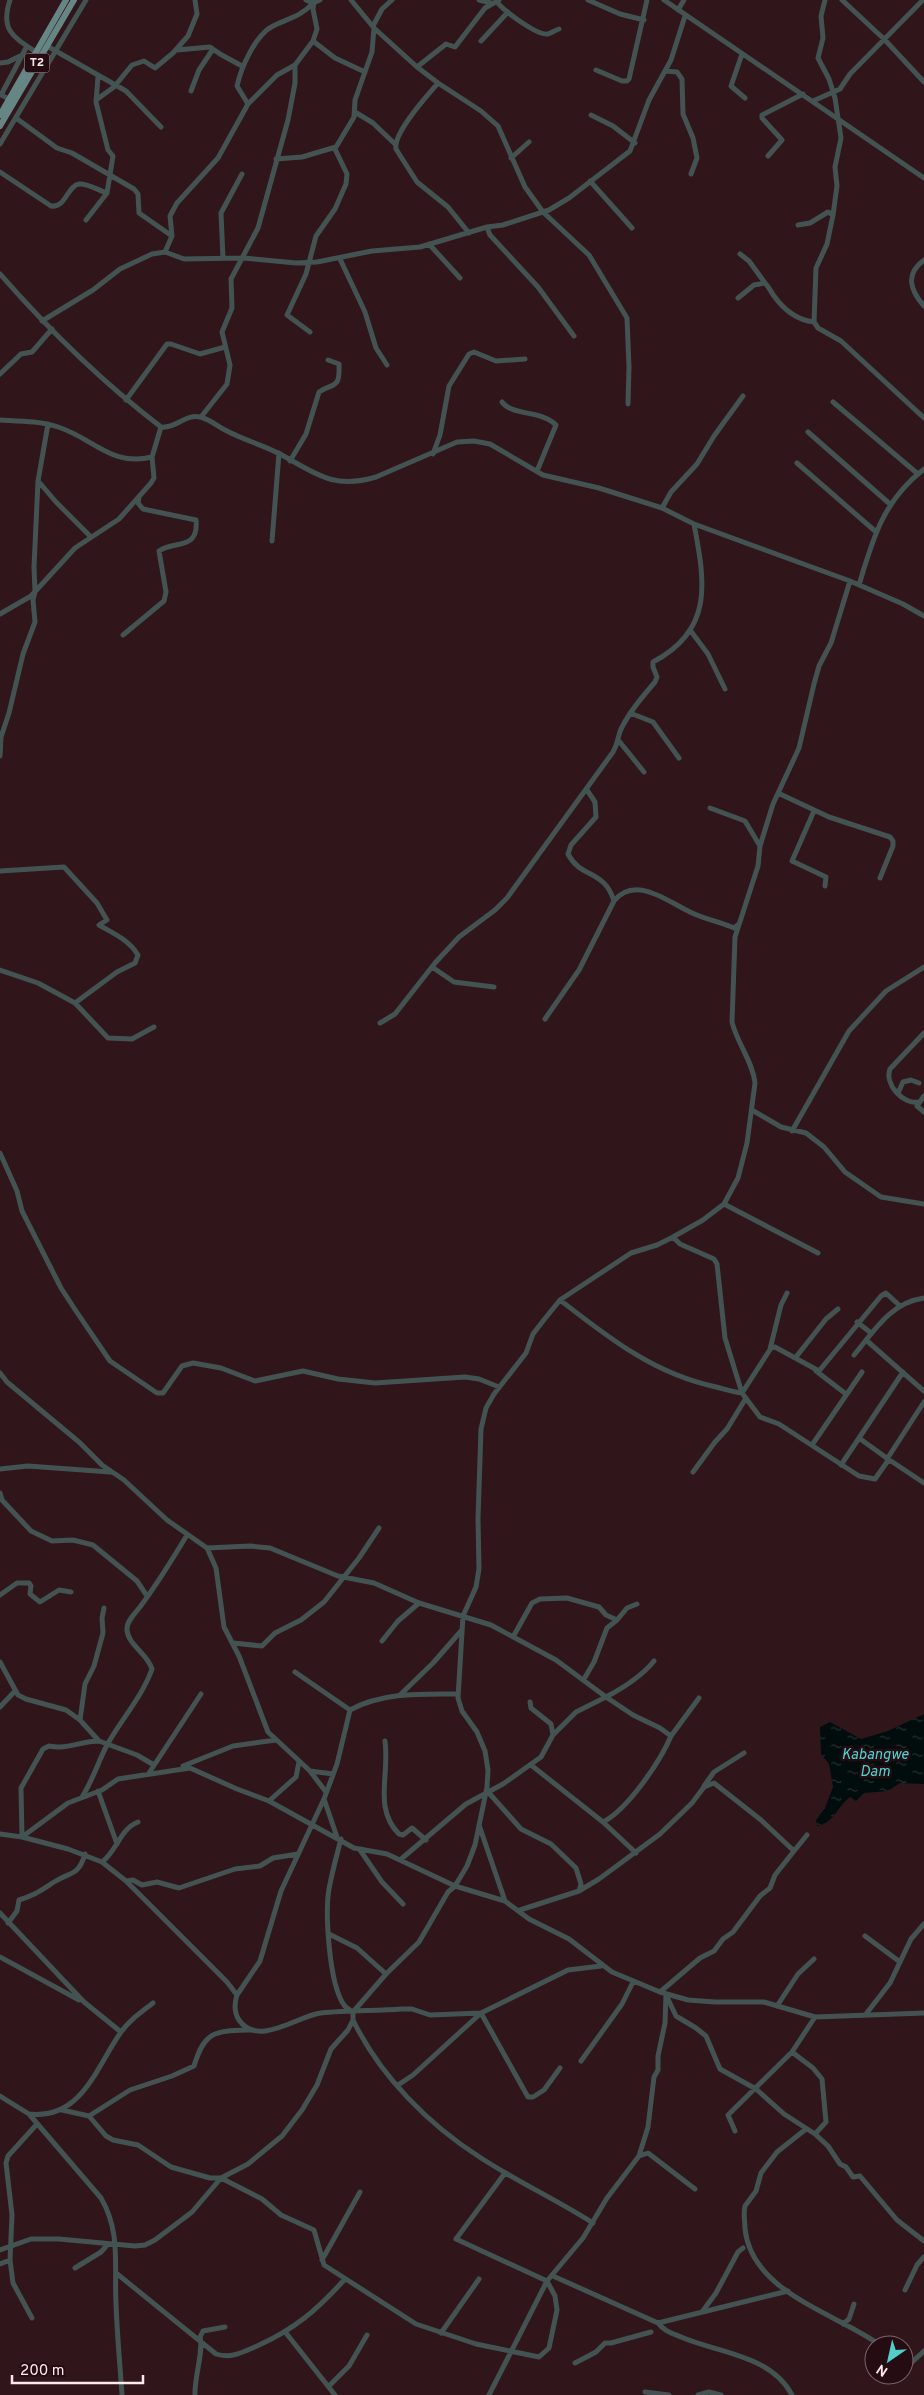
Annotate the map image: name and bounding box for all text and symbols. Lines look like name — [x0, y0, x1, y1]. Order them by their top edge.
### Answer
road number: T2 — [24, 54, 50, 72]
water label: Kabangwe Dam — [841, 1746, 909, 1782]
north arrow — [864, 2335, 914, 2385]
scale bar — [12, 2352, 144, 2384]
text: N — [874, 2360, 891, 2379]
text: 200 m — [20, 2362, 65, 2381]

